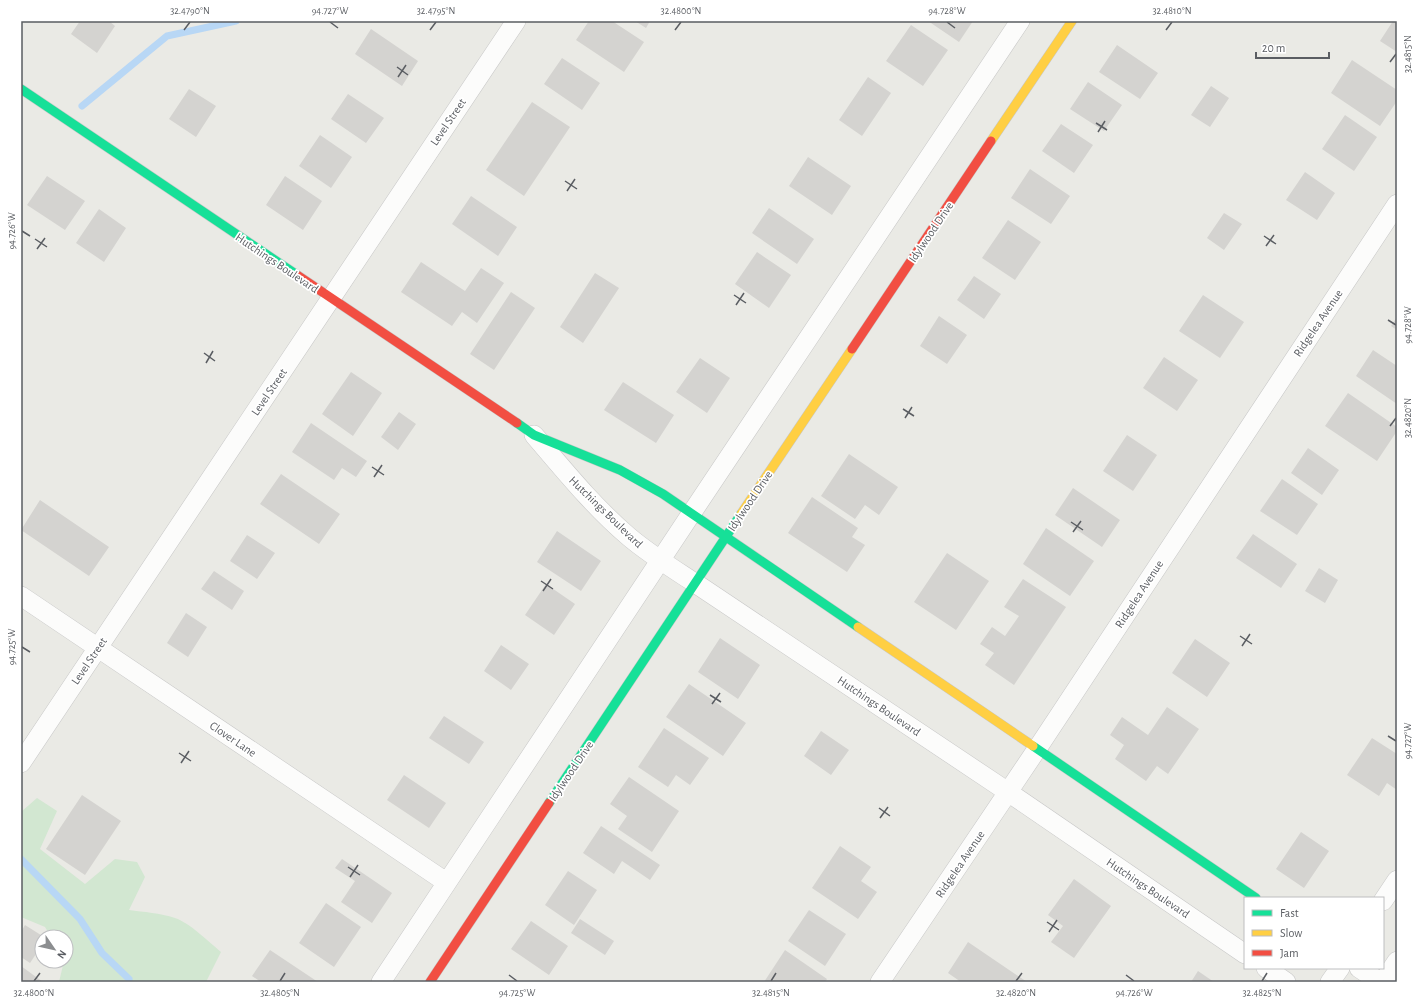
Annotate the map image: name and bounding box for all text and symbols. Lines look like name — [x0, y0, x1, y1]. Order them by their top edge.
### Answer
text: 32.4790°N — [170, 6, 210, 16]
text: 94.727°W — [312, 6, 348, 16]
text: 32.4795°N — [417, 6, 455, 16]
text: 32.4800°N — [661, 6, 701, 16]
text: 94.728°W — [928, 6, 966, 16]
text: 32.4810°N — [1153, 6, 1192, 16]
scale bar — [1256, 34, 1329, 60]
text: 32.4815°N — [1403, 35, 1413, 73]
text: 20 m — [1262, 42, 1285, 54]
street label: Level Street — [428, 96, 468, 148]
street label: Idylwood Drive — [906, 200, 956, 265]
text: 94.726°W — [7, 212, 17, 250]
street label: Hutchings Boulevard — [233, 231, 321, 295]
street label: Ridgelea Avenue — [1291, 287, 1345, 359]
text: 94.728°W — [1403, 306, 1413, 344]
street label: Level Street — [249, 366, 289, 418]
text: 32.4820°N — [1403, 398, 1413, 438]
street label: Idylwood Drive — [725, 469, 775, 534]
street label: Hutchings Boulevard — [567, 474, 645, 550]
street label: Ridgelea Avenue — [1113, 558, 1165, 630]
text: 94.725°W — [7, 629, 17, 665]
street label: Level Street — [69, 635, 109, 687]
street label: Hutchings Boulevard — [835, 674, 923, 738]
street label: Clover Lane — [208, 719, 258, 759]
text: 94.727°W — [1403, 723, 1413, 759]
street label: Idylwood Drive — [546, 739, 596, 804]
street label: Ridgelea Avenue — [933, 828, 987, 900]
street label: Hutchings Boulevard — [1104, 856, 1192, 920]
legend — [1244, 897, 1384, 969]
text: Fast — [1280, 907, 1299, 919]
text: Slow — [1280, 927, 1302, 939]
north arrow — [34, 929, 74, 969]
text: Jam — [1280, 947, 1299, 959]
text: N — [55, 948, 69, 961]
text: 32.4800°N — [14, 988, 54, 998]
text: 32.4805°N — [260, 988, 300, 998]
text: 94.725°W — [499, 988, 535, 998]
text: 32.4815°N — [752, 988, 790, 998]
text: 32.4820°N — [996, 988, 1036, 998]
text: 94.726°W — [1115, 988, 1153, 998]
text: 32.4825°N — [1243, 988, 1282, 998]

